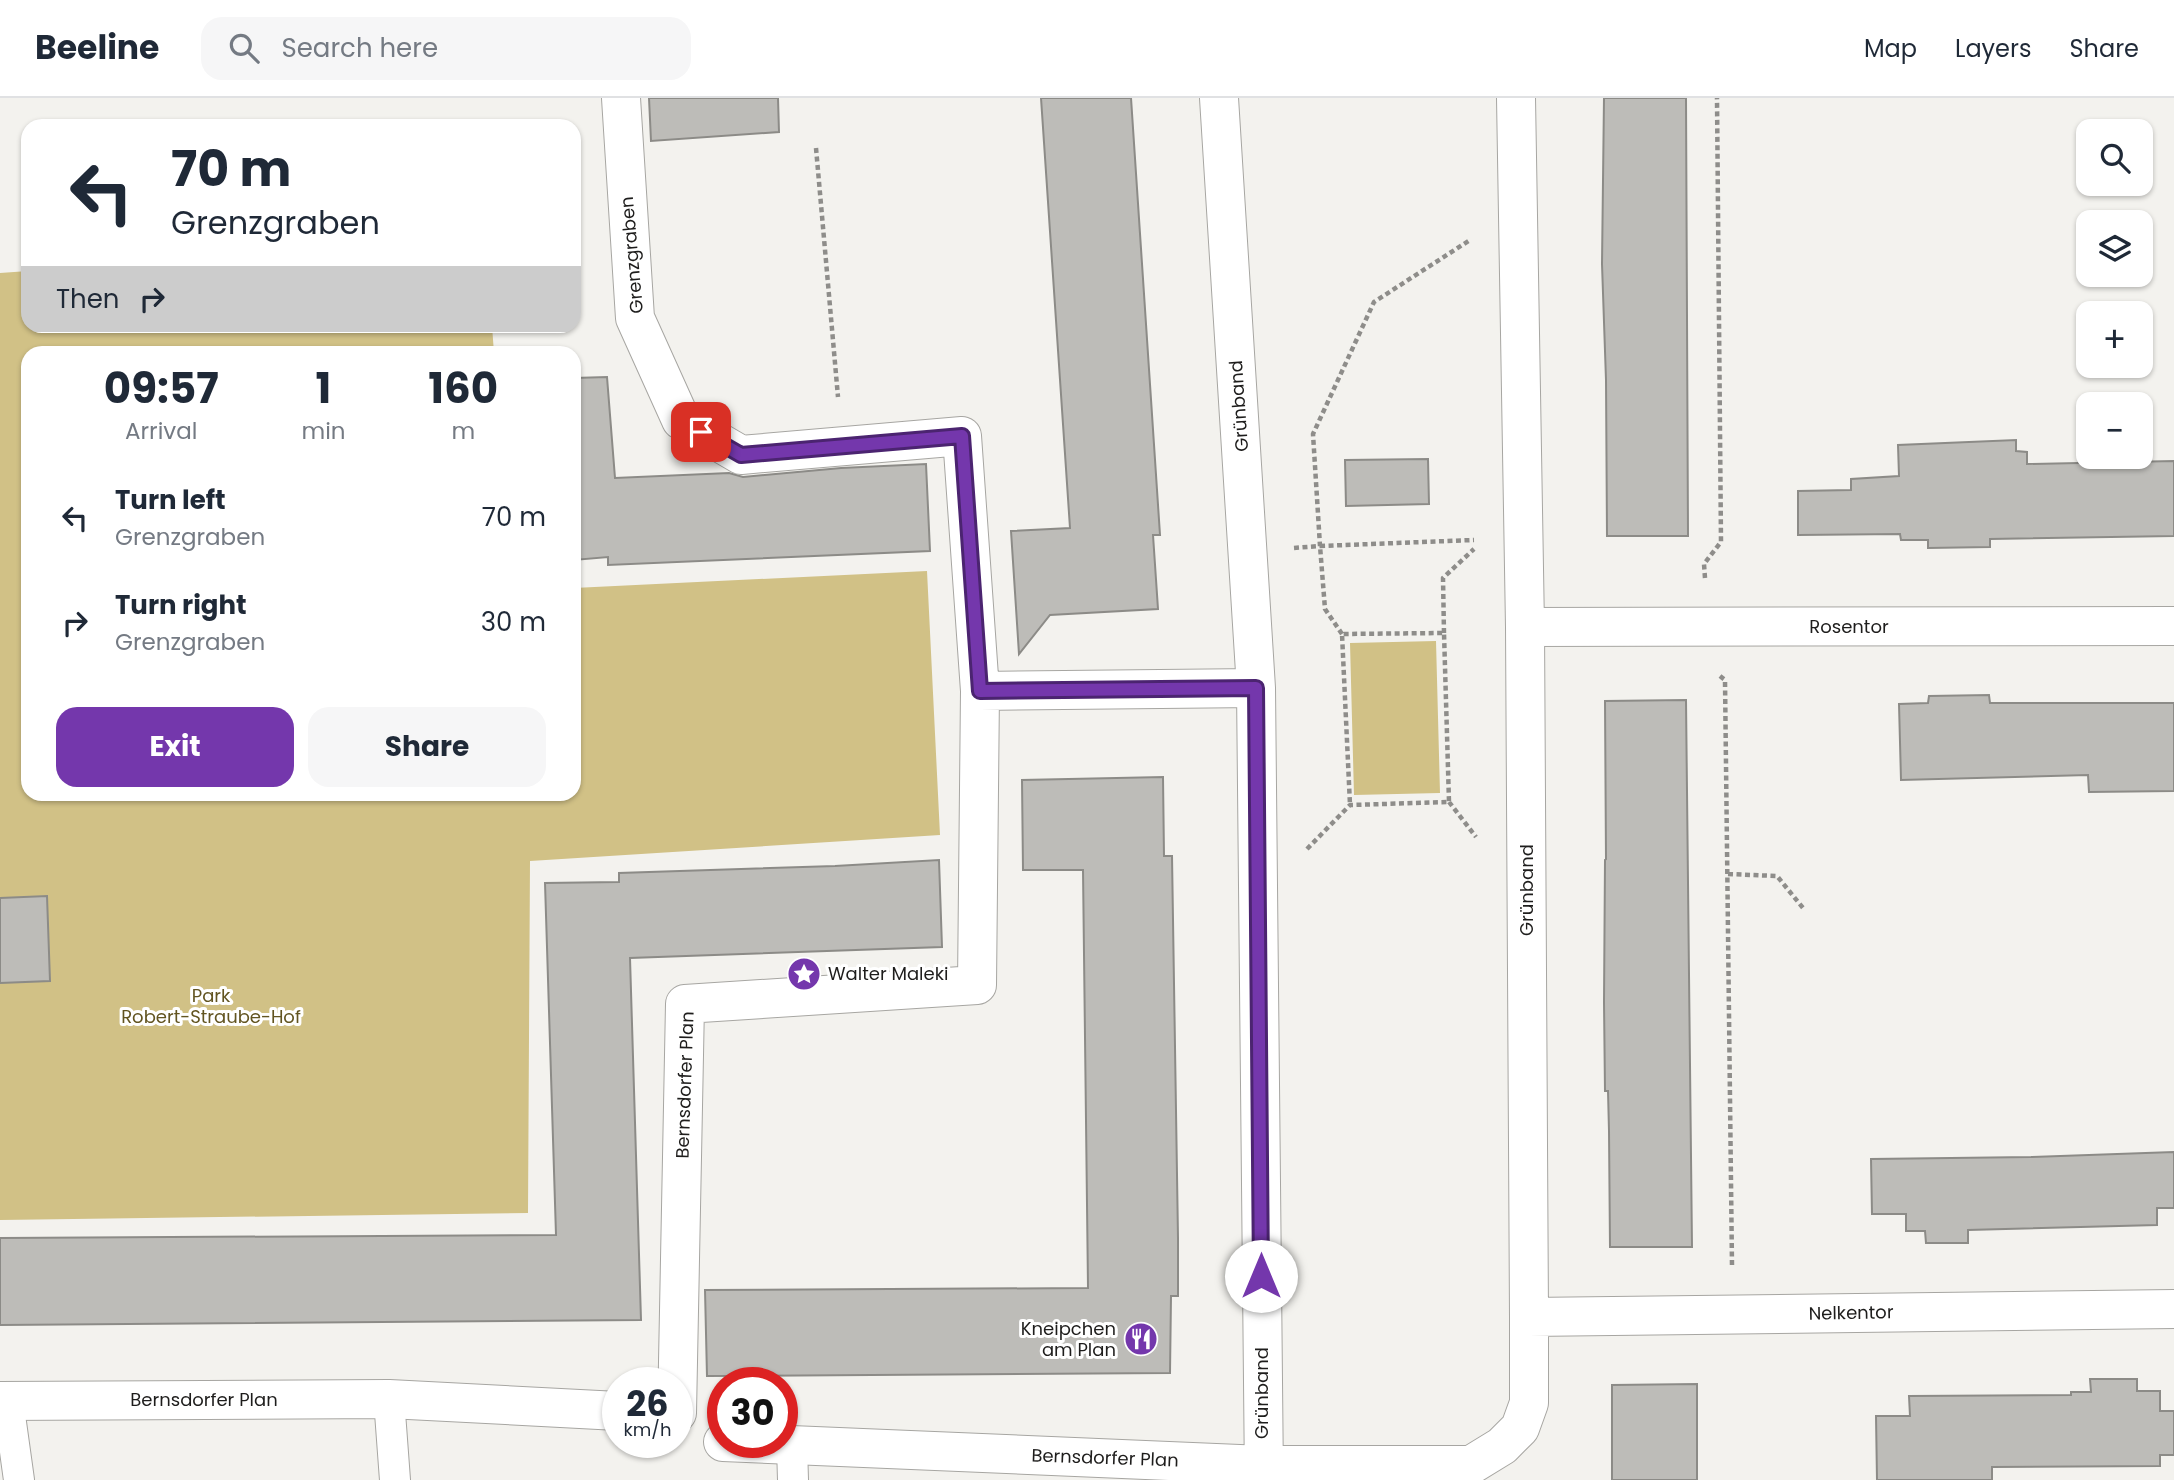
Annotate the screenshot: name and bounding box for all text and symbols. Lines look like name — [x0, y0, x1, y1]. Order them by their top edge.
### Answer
search box — [201, 17, 691, 80]
text: Beeline — [35, 24, 159, 71]
icon: search — [225, 29, 263, 67]
text: Search here — [281, 30, 438, 66]
text: Map — [1864, 32, 1917, 65]
text: Layers — [1955, 32, 2031, 65]
text: Share — [2069, 32, 2139, 65]
map controls — [2076, 119, 2153, 469]
button: search — [2076, 119, 2153, 196]
text: 70 m — [171, 135, 291, 203]
icon: left — [56, 147, 147, 238]
street label: Grenzgraben — [614, 195, 649, 315]
text: Grenzgraben — [171, 200, 380, 245]
button: layers — [2076, 210, 2153, 287]
icon: right — [133, 280, 171, 318]
text: Then — [56, 281, 119, 317]
button: + — [2076, 301, 2153, 378]
text: 09:57 — [104, 359, 219, 418]
text: 1 — [316, 359, 331, 418]
text: 160 — [428, 359, 498, 418]
street label: Grünband — [1223, 359, 1254, 453]
button: − — [2076, 392, 2153, 469]
pin — [671, 402, 731, 462]
icon: arrive — [682, 413, 720, 451]
text: Arrival — [125, 415, 197, 447]
text: min — [301, 415, 346, 447]
text: m — [451, 415, 475, 447]
text: Turn left — [115, 482, 226, 518]
icon: left — [56, 499, 94, 537]
text: 70 m — [482, 499, 546, 535]
text: Grenzgraben — [115, 521, 265, 553]
text: Turn right — [115, 587, 247, 623]
icon: right — [56, 604, 94, 642]
text: 30 m — [481, 604, 546, 640]
street label: Rosentor — [1809, 614, 1889, 639]
text: Grenzgraben — [115, 626, 265, 658]
button: Exit — [56, 707, 294, 787]
button: Share — [308, 707, 546, 787]
street label: Grünband — [1514, 844, 1539, 936]
place icon: Walter Maleki — [785, 955, 823, 993]
place label: Walter Maleki — [828, 961, 948, 986]
park label: Park Robert-Straube-Hof — [121, 983, 301, 1029]
street label: Bernsdorfer Plan — [669, 1011, 700, 1159]
position arrow — [1224, 1239, 1298, 1313]
street label: Nelkentor — [1808, 1299, 1894, 1326]
place label: Kneipchen am Plan — [1021, 1316, 1116, 1362]
restaurant icon: Kneipchen am Plan — [1122, 1320, 1160, 1358]
street label: Grünband — [1249, 1347, 1274, 1439]
speed limit sign: 30 — [707, 1367, 798, 1458]
text: 26 — [626, 1379, 669, 1428]
street label: Bernsdorfer Plan — [130, 1387, 278, 1412]
text: km/h — [624, 1417, 671, 1442]
street label: Bernsdorfer Plan — [1031, 1442, 1179, 1473]

